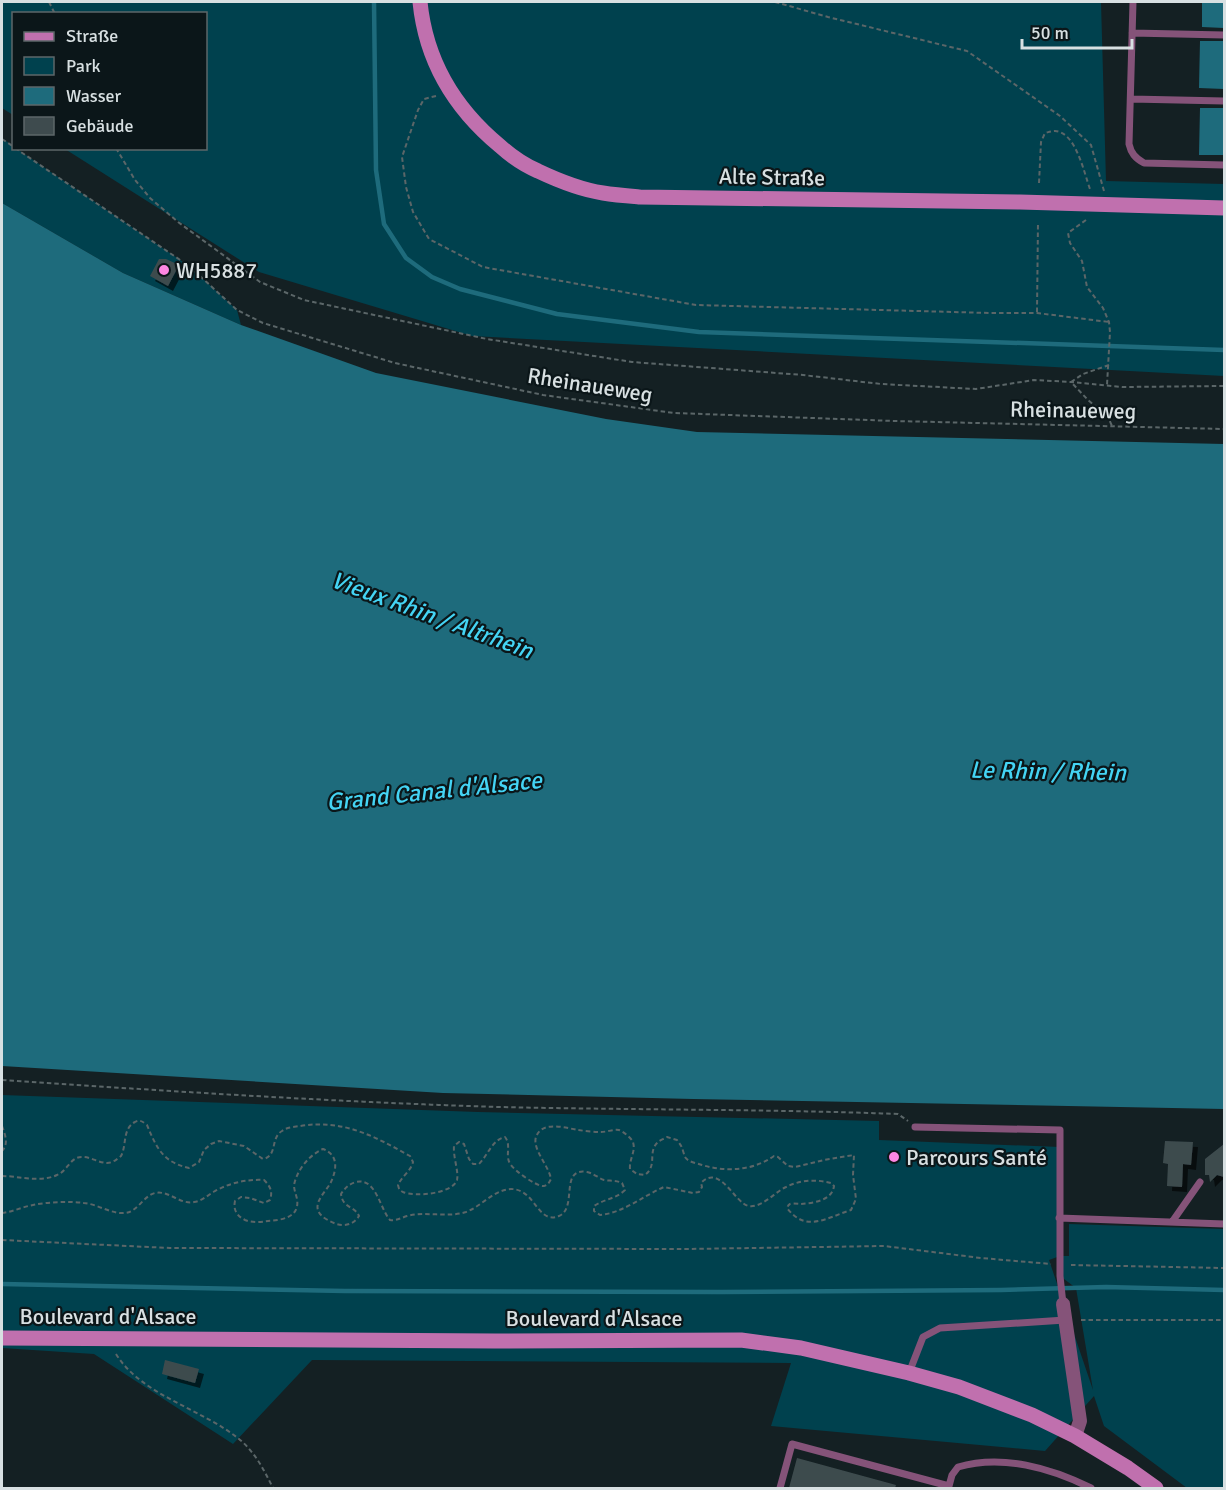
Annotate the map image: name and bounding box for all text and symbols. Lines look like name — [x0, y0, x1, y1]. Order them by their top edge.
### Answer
legend — [12, 12, 207, 150]
scale bar — [1022, 12, 1132, 50]
text: 50 m — [1031, 22, 1069, 44]
text: Straße — [66, 25, 118, 47]
text: Park — [66, 55, 101, 77]
text: Wasser — [66, 85, 122, 107]
text: Gebäude — [66, 115, 134, 137]
street label: Alte Straße — [719, 163, 825, 191]
place label: WH5887 — [176, 257, 257, 284]
marker: WH5887 — [157, 263, 171, 277]
street label: Rheinaueweg — [526, 362, 654, 408]
street label: Rheinaueweg — [1010, 395, 1136, 425]
water label: Vieux Rhin / Altrhein — [327, 565, 538, 666]
water label: Le Rhin / Rhein — [970, 755, 1127, 787]
water label: Grand Canal d'Alsace — [325, 765, 544, 817]
place label: Parcours Santé — [906, 1144, 1047, 1171]
marker: Parcours Santé — [887, 1150, 901, 1164]
street label: Boulevard d'Alsace — [19, 1303, 197, 1330]
street label: Boulevard d'Alsace — [505, 1305, 683, 1332]

